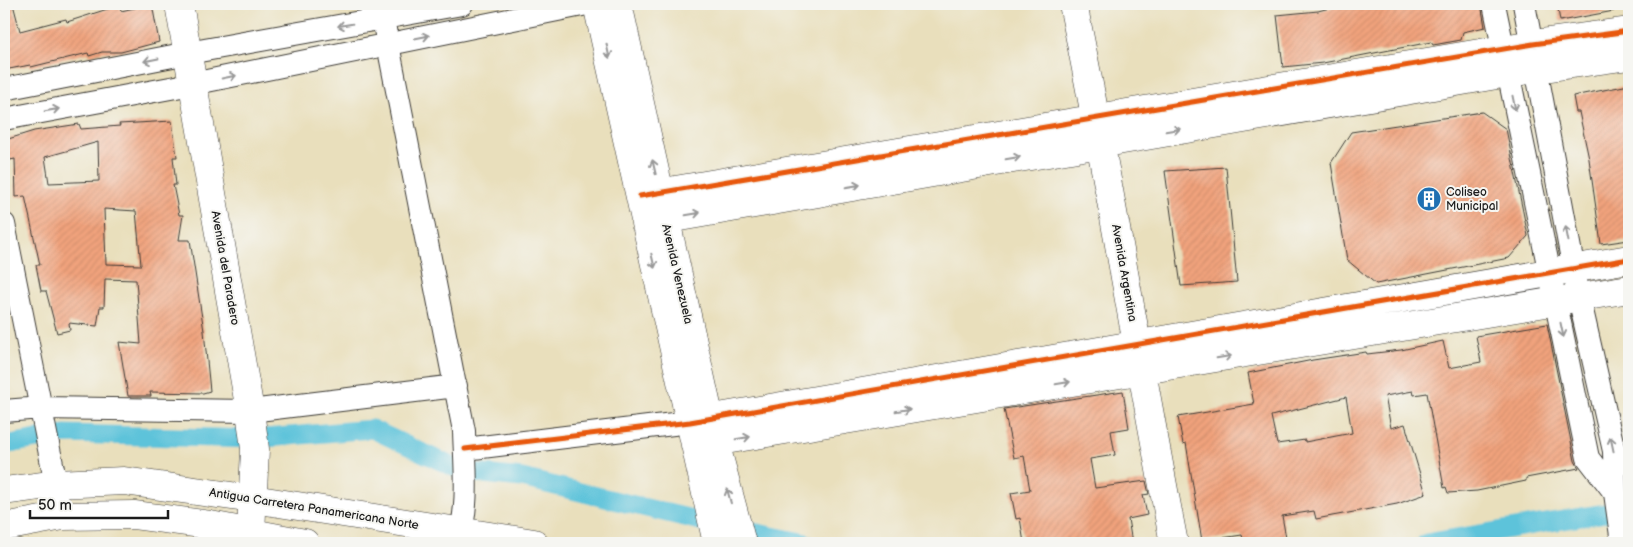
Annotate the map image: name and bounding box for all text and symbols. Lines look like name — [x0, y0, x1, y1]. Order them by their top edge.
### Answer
one-way arrow — [338, 20, 354, 30]
one-way arrow — [414, 32, 430, 41]
one-way arrow — [604, 43, 613, 59]
one-way arrow — [144, 56, 160, 65]
one-way arrow — [220, 72, 236, 81]
one-way arrow — [1510, 94, 1520, 110]
one-way arrow — [43, 105, 59, 115]
one-way arrow — [1164, 125, 1180, 135]
one-way arrow — [1004, 153, 1020, 163]
one-way arrow — [649, 160, 658, 176]
one-way arrow — [844, 181, 860, 191]
place label: Coliseo Municipal — [1446, 185, 1498, 214]
building icon: Coliseo Municipal — [1416, 186, 1442, 212]
one-way arrow — [684, 209, 700, 219]
street label: Avenida del Paradero — [208, 210, 242, 326]
street label: Avenida Venezuela — [658, 222, 696, 326]
street label: Avenida Argentina — [1108, 223, 1140, 323]
one-way arrow — [1562, 226, 1572, 242]
one-way arrow — [649, 253, 658, 269]
one-way arrow — [1558, 322, 1567, 338]
one-way arrow — [1215, 351, 1231, 361]
one-way arrow — [1055, 378, 1071, 388]
one-way arrow — [895, 405, 911, 415]
one-way arrow — [735, 432, 751, 442]
one-way arrow — [1607, 437, 1617, 453]
street label: Antigua Carretera Panamericana Norte — [208, 485, 420, 533]
scale bar — [30, 487, 168, 519]
one-way arrow — [724, 489, 734, 505]
text: 50 m — [38, 496, 72, 515]

